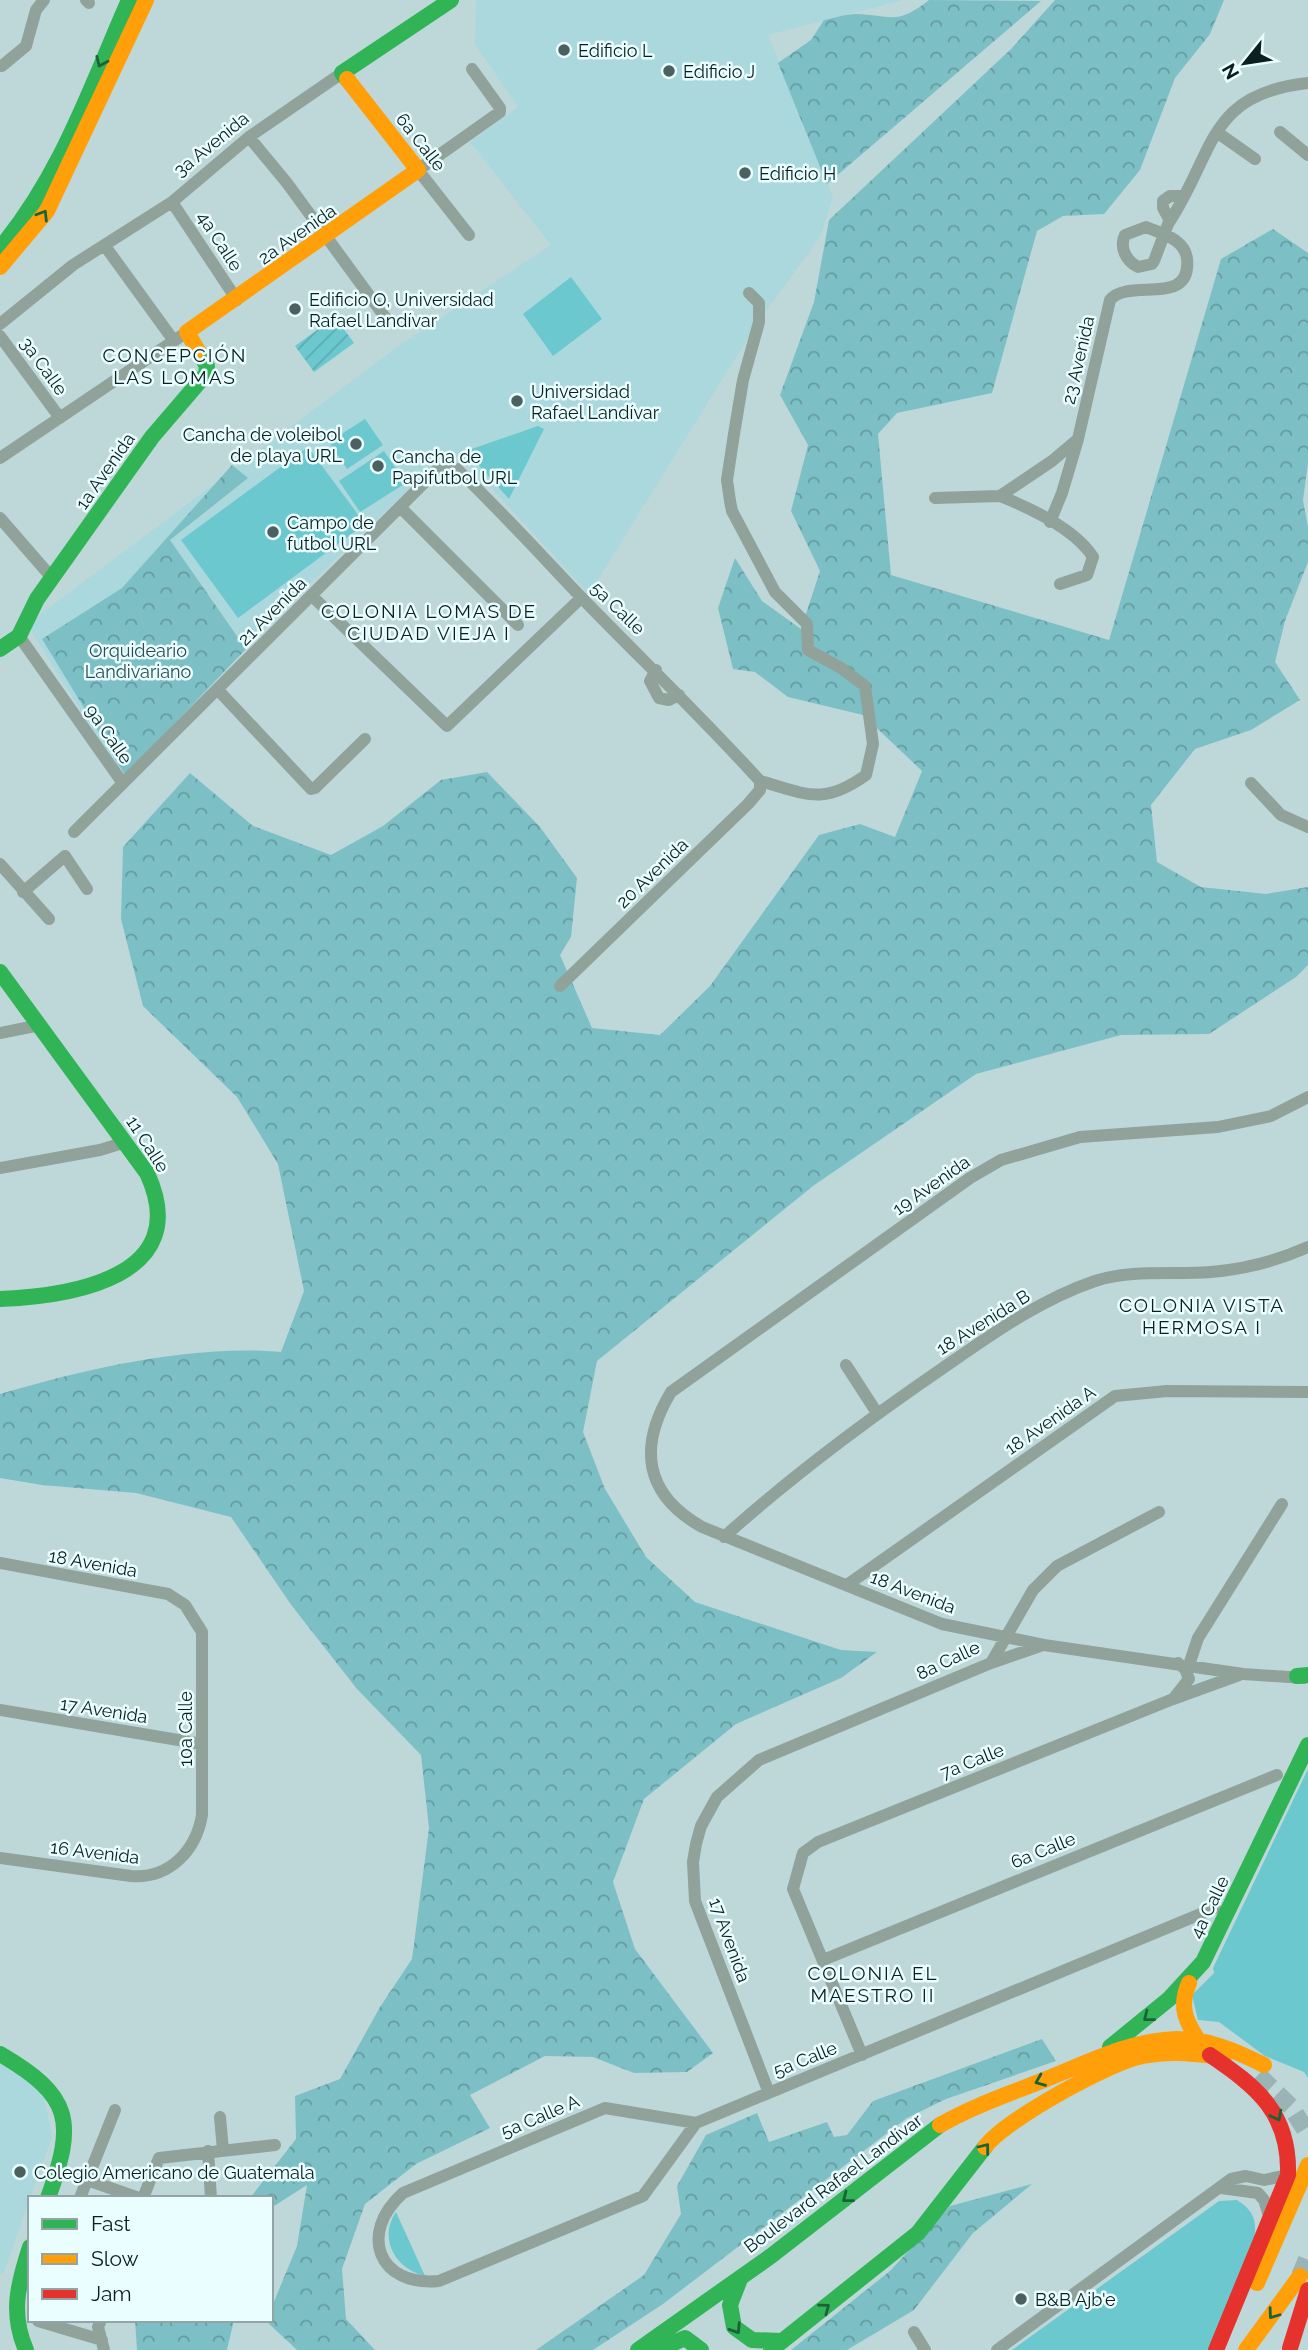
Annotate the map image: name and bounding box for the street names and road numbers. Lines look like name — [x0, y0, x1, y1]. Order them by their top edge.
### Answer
street label: 3a Avenida — [169, 107, 253, 181]
street label: 6a Calle — [392, 109, 450, 176]
street label: 2a Avenida — [254, 200, 340, 268]
street label: 4a Calle — [193, 207, 247, 275]
street label: 23 Avenida — [1058, 314, 1098, 406]
street label: 3a Calle — [16, 333, 72, 399]
street label: 1a Avenida — [71, 429, 139, 513]
street label: 21 Avenida — [233, 572, 311, 650]
street label: 5a Calle — [587, 577, 650, 639]
street label: 9a Calle — [81, 700, 137, 768]
street label: 20 Avenida — [612, 834, 692, 912]
street label: 11 Calle — [122, 1112, 174, 1176]
street label: 19 Avenida — [888, 1151, 974, 1219]
street label: 18 Avenida B — [933, 1285, 1033, 1359]
street label: 18 Avenida A — [1001, 1381, 1099, 1459]
street label: 18 Avenida — [47, 1545, 139, 1581]
street label: 18 Avenida — [868, 1566, 958, 1618]
street label: 8a Calle — [913, 1636, 983, 1684]
street label: 10a Calle — [175, 1691, 196, 1767]
street label: 17 Avenida — [59, 1693, 149, 1727]
street label: 7a Calle — [937, 1739, 1007, 1783]
street label: 6a Calle — [1008, 1827, 1079, 1872]
street label: 16 Avenida — [49, 1836, 141, 1868]
street label: 4a Calle — [1185, 1872, 1233, 1942]
street label: 17 Avenida — [705, 1895, 755, 1985]
street label: 5a Calle — [770, 2037, 840, 2081]
street label: 5a Calle A — [498, 2090, 582, 2142]
street label: Boulevard Rafael Landívar — [740, 2109, 927, 2257]

